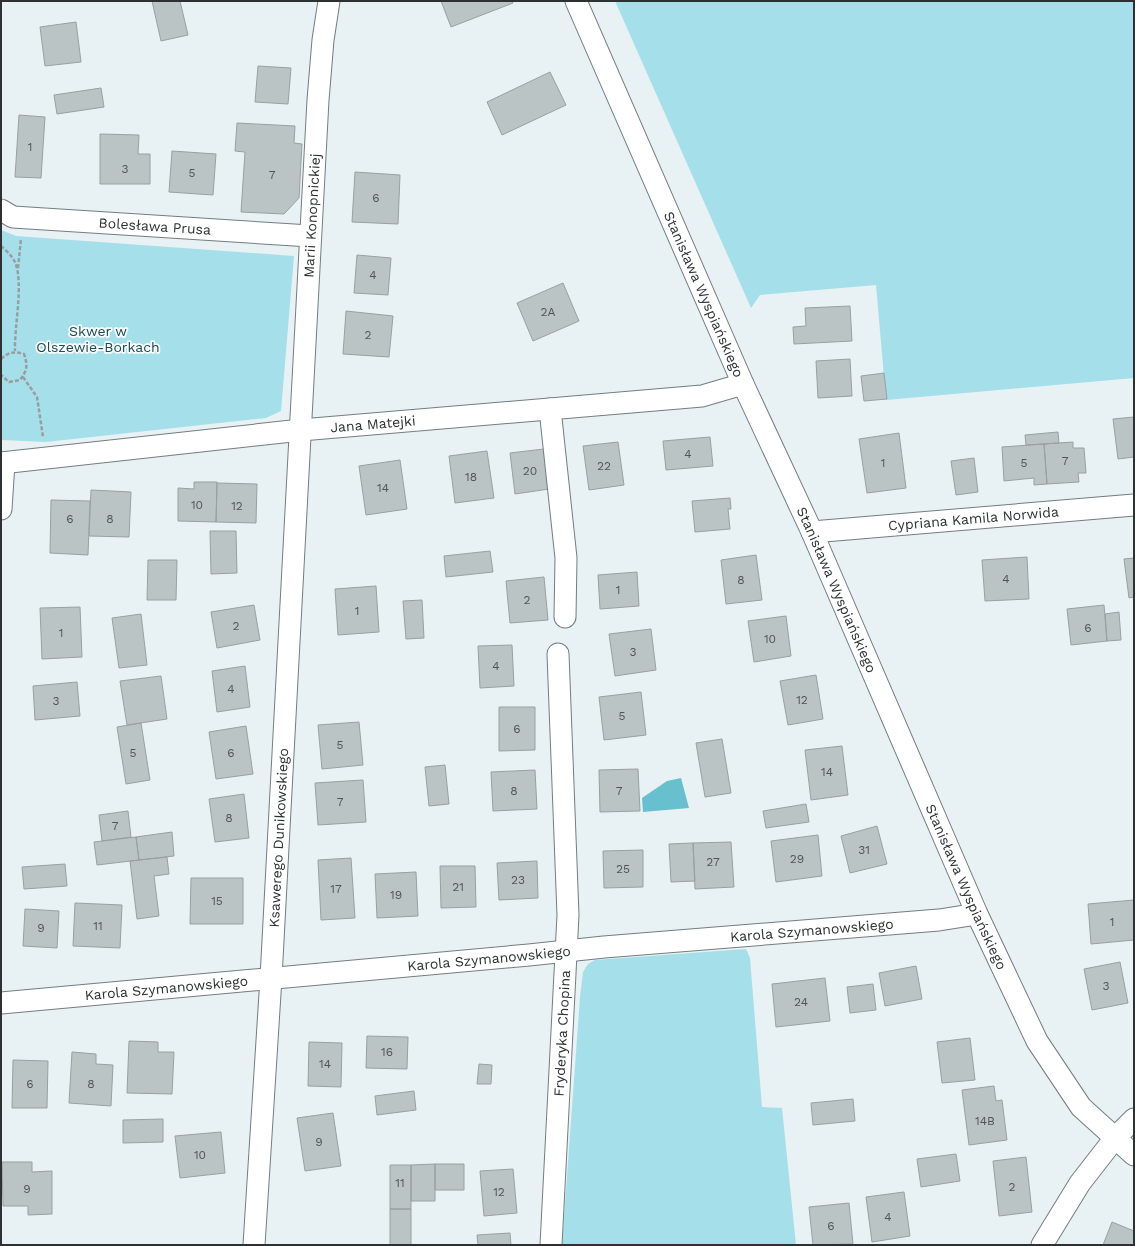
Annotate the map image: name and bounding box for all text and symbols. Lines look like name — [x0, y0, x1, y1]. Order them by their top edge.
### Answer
house number: 1 — [28, 140, 32, 154]
street label: Marii Konopnickiej — [300, 153, 323, 278]
house number: 3 — [122, 162, 129, 176]
house number: 5 — [189, 166, 196, 180]
house number: 7 — [269, 168, 276, 182]
house number: 6 — [372, 191, 380, 205]
street label: Stanisława Wyspiańskiego — [661, 209, 747, 380]
street label: Bolesława Prusa — [98, 214, 212, 238]
house number: 4 — [369, 268, 377, 282]
house number: 2A — [541, 305, 556, 319]
park label: Skwer w Olszewie-Borkach — [36, 323, 160, 355]
house number: 2 — [365, 328, 372, 342]
street label: Jana Matejki — [330, 412, 416, 435]
house number: 4 — [684, 447, 692, 461]
house number: 7 — [1062, 454, 1069, 468]
house number: 1 — [881, 456, 885, 470]
house number: 5 — [1021, 456, 1028, 470]
house number: 22 — [597, 459, 611, 473]
house number: 20 — [523, 464, 537, 478]
house number: 18 — [465, 470, 477, 484]
house number: 14 — [377, 481, 389, 495]
house number: 10 — [191, 498, 203, 512]
house number: 12 — [231, 499, 243, 513]
street label: Cypriana Kamila Norwida — [887, 503, 1059, 534]
street label: Stanisława Wyspiańskiego — [793, 504, 880, 675]
house number: 6 — [66, 512, 74, 526]
house number: 8 — [106, 512, 114, 526]
house number: 4 — [1002, 572, 1010, 586]
house number: 8 — [737, 573, 745, 587]
house number: 1 — [616, 583, 620, 597]
house number: 2 — [524, 593, 531, 607]
house number: 1 — [355, 604, 359, 618]
house number: 2 — [233, 619, 240, 633]
house number: 6 — [1084, 621, 1092, 635]
house number: 1 — [59, 626, 63, 640]
house number: 10 — [764, 632, 776, 646]
house number: 3 — [630, 645, 637, 659]
house number: 4 — [492, 659, 500, 673]
house number: 4 — [227, 682, 235, 696]
house number: 12 — [796, 693, 808, 707]
house number: 3 — [53, 694, 60, 708]
house number: 5 — [619, 709, 626, 723]
house number: 6 — [513, 722, 521, 736]
house number: 5 — [337, 738, 344, 752]
house number: 5 — [130, 746, 137, 760]
house number: 6 — [227, 746, 235, 760]
street label: Ksawerego Dunikowskiego — [266, 748, 291, 928]
house number: 14 — [821, 765, 833, 779]
house number: 8 — [510, 784, 518, 798]
house number: 7 — [616, 784, 623, 798]
house number: 7 — [337, 795, 344, 809]
street label: Stanisława Wyspiańskiego — [923, 802, 1010, 972]
house number: 8 — [225, 811, 233, 825]
house number: 7 — [112, 819, 119, 833]
house number: 31 — [858, 843, 870, 857]
house number: 29 — [790, 852, 804, 866]
house number: 27 — [706, 855, 720, 869]
house number: 25 — [616, 862, 630, 876]
house number: 23 — [511, 873, 525, 887]
house number: 21 — [452, 880, 464, 894]
house number: 17 — [330, 882, 342, 896]
house number: 19 — [390, 888, 402, 902]
house number: 15 — [211, 894, 223, 908]
house number: 1 — [1110, 915, 1114, 929]
street label: Karola Szymanowskiego — [729, 916, 894, 945]
house number: 11 — [93, 919, 103, 933]
house number: 9 — [37, 921, 45, 935]
street label: Karola Szymanowskiego — [407, 943, 571, 974]
street label: Fryderyka Chopina — [551, 970, 573, 1097]
street label: Karola Szymanowskiego — [84, 973, 249, 1003]
house number: 3 — [1103, 979, 1110, 993]
house number: 24 — [794, 995, 808, 1009]
house number: 16 — [381, 1045, 393, 1059]
house number: 14 — [319, 1057, 331, 1071]
house number: 6 — [26, 1077, 34, 1091]
house number: 8 — [87, 1077, 95, 1091]
house number: 14B — [975, 1114, 995, 1128]
house number: 9 — [315, 1135, 323, 1149]
house number: 10 — [194, 1148, 206, 1162]
house number: 11 — [395, 1176, 405, 1190]
house number: 2 — [1009, 1180, 1016, 1194]
house number: 9 — [23, 1182, 31, 1196]
house number: 12 — [493, 1185, 505, 1199]
house number: 4 — [884, 1210, 892, 1224]
house number: 6 — [827, 1219, 835, 1233]

